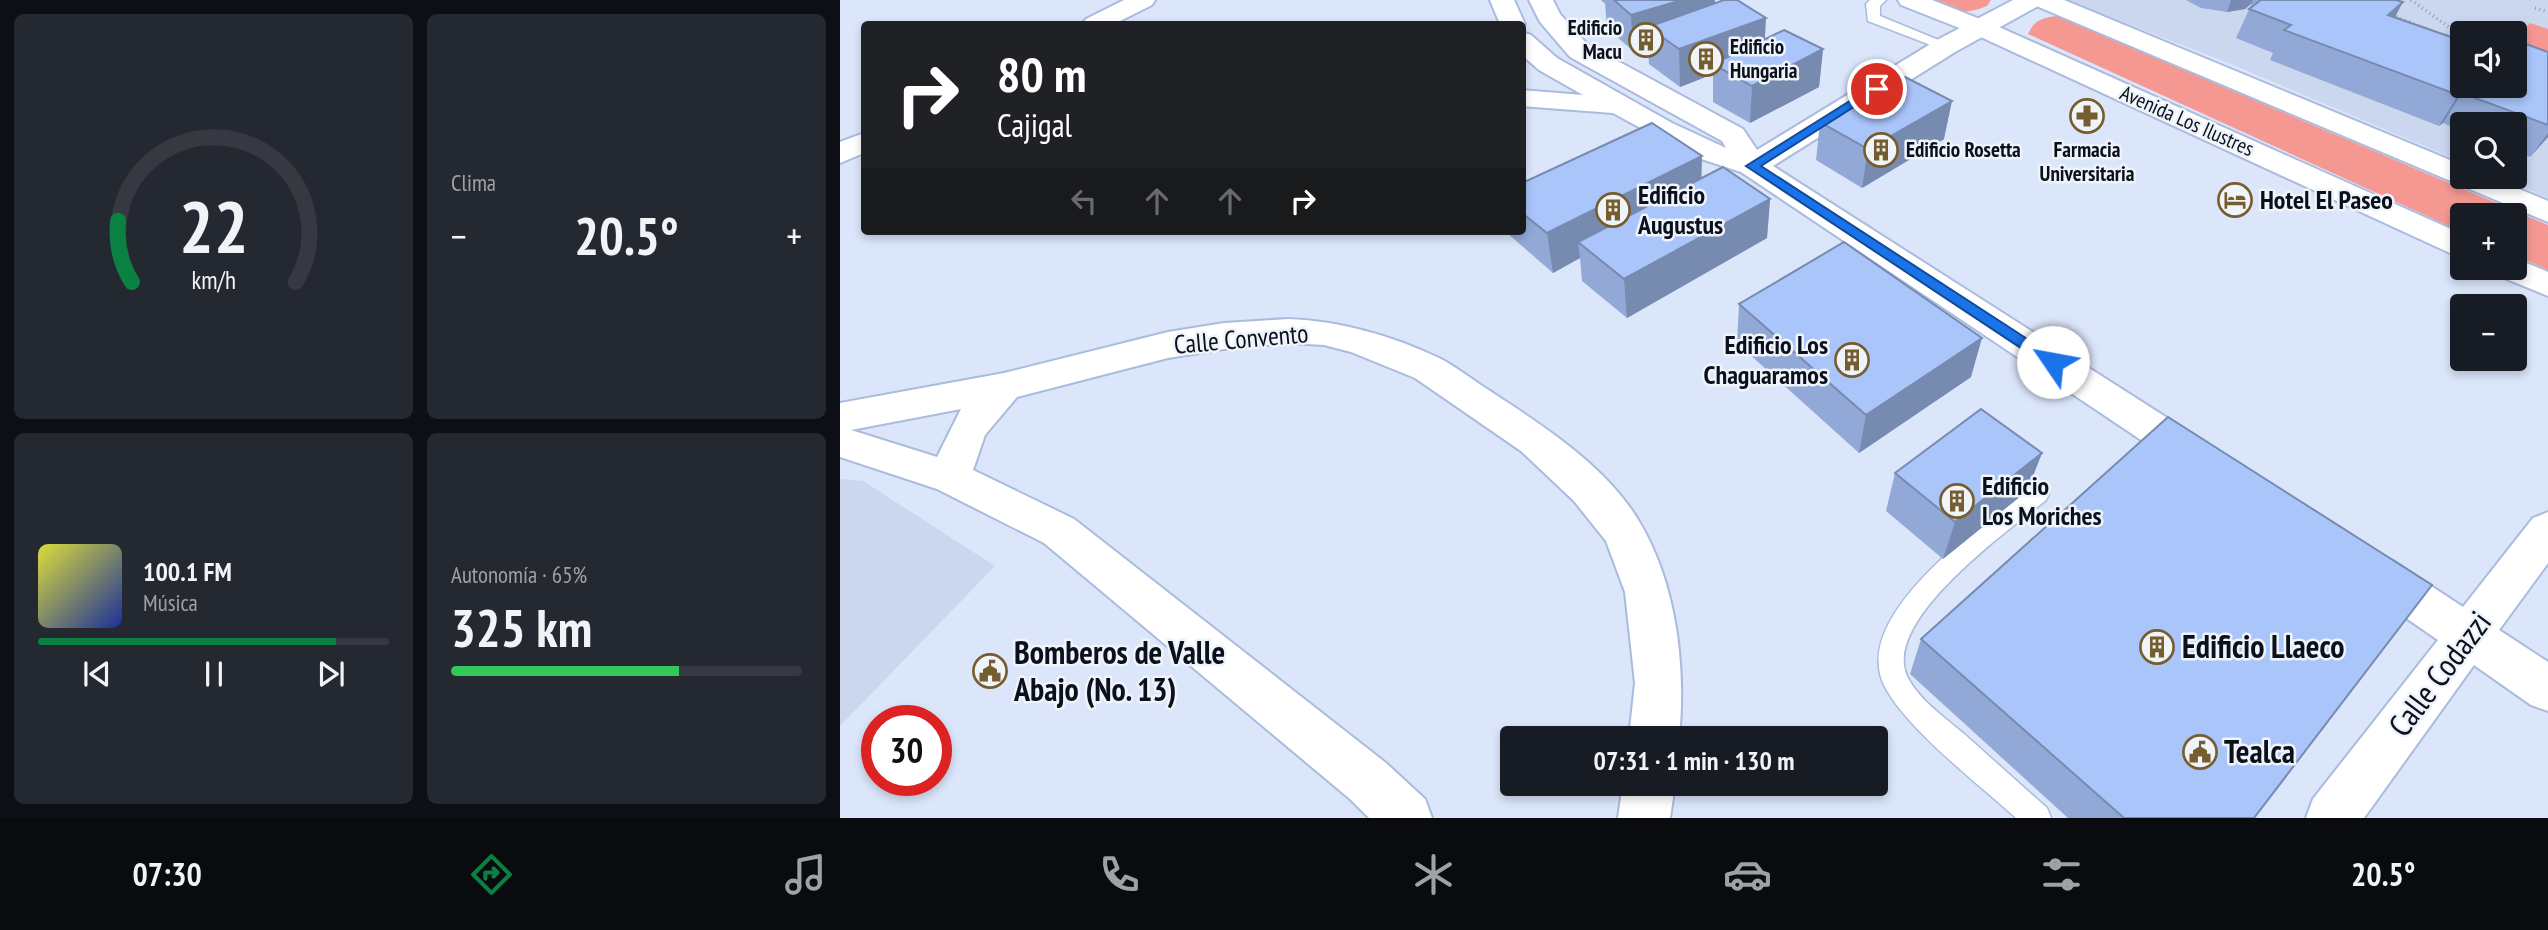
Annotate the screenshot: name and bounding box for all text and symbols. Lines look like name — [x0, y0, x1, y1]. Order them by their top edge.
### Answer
place label: Edificio Macu — [1568, 14, 1622, 65]
building icon: Edificio Macu — [1627, 21, 1665, 59]
map controls — [2450, 21, 2527, 371]
button: sound — [2450, 21, 2527, 98]
place label: Edificio Hungaria — [1730, 33, 1798, 84]
building icon: Edificio Hungaria — [1687, 40, 1725, 78]
text: 80 m — [997, 42, 1086, 106]
icon: right — [882, 49, 973, 140]
pin — [1847, 59, 1907, 119]
icon: arrive — [1858, 70, 1896, 108]
street label: Avenida Los Ilustres — [2116, 79, 2258, 162]
pharmacy icon: Farmacia Universitaria — [2068, 97, 2106, 135]
text: Cajigal — [997, 104, 1072, 146]
button: search — [2450, 112, 2527, 189]
building icon: Edificio Rosetta — [1862, 131, 1900, 169]
place label: Edificio Rosetta — [1906, 136, 2021, 163]
place label: Farmacia Universitaria — [2040, 136, 2135, 187]
text: Clima — [451, 168, 496, 197]
place label: Edificio Augustus — [1637, 178, 1723, 241]
text: 22 — [179, 179, 248, 273]
hotel icon: Hotel El Paseo — [2216, 181, 2254, 219]
icon: left — [1065, 182, 1103, 220]
icon: ahead — [1138, 182, 1176, 220]
icon: ahead — [1211, 182, 1249, 220]
icon: right — [1284, 182, 1322, 220]
place label: Hotel El Paseo — [2260, 183, 2393, 216]
building icon: Edificio Augustus — [1594, 191, 1632, 229]
text: 20.5° — [574, 202, 679, 269]
button: + — [2450, 203, 2527, 280]
text: − — [451, 211, 467, 260]
text: + — [786, 211, 802, 260]
text: km/h — [191, 264, 236, 296]
button: − — [2450, 294, 2527, 371]
street label: Calle Convento — [1172, 316, 1309, 361]
position arrow — [2016, 325, 2090, 399]
place label: Edificio Los Chaguaramos — [1704, 328, 1828, 391]
building icon: Edificio Los Chaguaramos — [1833, 341, 1871, 379]
place label: Edificio Los Moriches — [1982, 469, 2102, 532]
building icon: Edificio Los Moriches — [1938, 482, 1976, 520]
text: 100.1 FM — [143, 555, 232, 588]
text: Autonomía · 65% — [451, 560, 587, 589]
text: Música — [143, 588, 198, 617]
text: 325 km — [451, 594, 592, 661]
street label: Calle Codazzi — [2378, 602, 2500, 744]
place label: Edificio Llaeco — [2182, 625, 2344, 667]
building icon: Edificio Llaeco — [2138, 628, 2176, 666]
place label: Bomberos de Valle Abajo (No. 13) — [1013, 631, 1225, 710]
public building icon: Bomberos de Valle Abajo (No. 13) — [971, 652, 1009, 690]
icon: previous — [78, 655, 116, 693]
icon: pause — [195, 655, 233, 693]
icon: next — [312, 655, 350, 693]
speed limit sign: 30 — [861, 705, 952, 796]
place label: Tealca — [2224, 730, 2295, 772]
public building icon: Tealca — [2181, 733, 2219, 771]
text: 07:31 · 1 min · 130 m — [1594, 744, 1794, 777]
icon: directions — [467, 850, 516, 899]
icon: music — [781, 850, 830, 899]
icon: phone — [1095, 850, 1144, 899]
icon: climate — [1409, 850, 1458, 899]
icon: car — [1723, 850, 1772, 899]
icon: filters — [2037, 850, 2086, 899]
text: 07:30 — [133, 853, 202, 895]
text: 20.5° — [2351, 853, 2415, 895]

